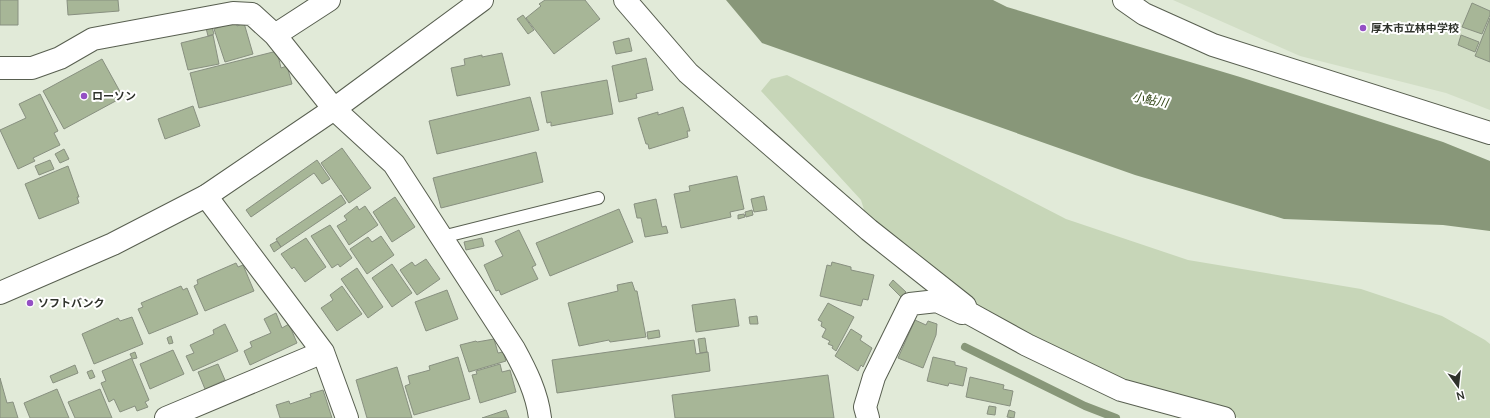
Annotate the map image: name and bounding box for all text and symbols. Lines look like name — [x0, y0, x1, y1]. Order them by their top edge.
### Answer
place label: 厚木市立林中学校 — [1371, 20, 1459, 35]
marker: 厚木市立林中学校 — [1358, 23, 1368, 33]
place label: ローソン — [92, 88, 136, 103]
water label: 小鮎川 — [1131, 88, 1171, 112]
marker: ローソン — [79, 91, 89, 101]
place label: ソフトバンク — [38, 295, 105, 310]
marker: ソフトバンク — [25, 298, 35, 308]
north arrow — [1438, 366, 1478, 406]
text: N — [1455, 388, 1466, 404]

